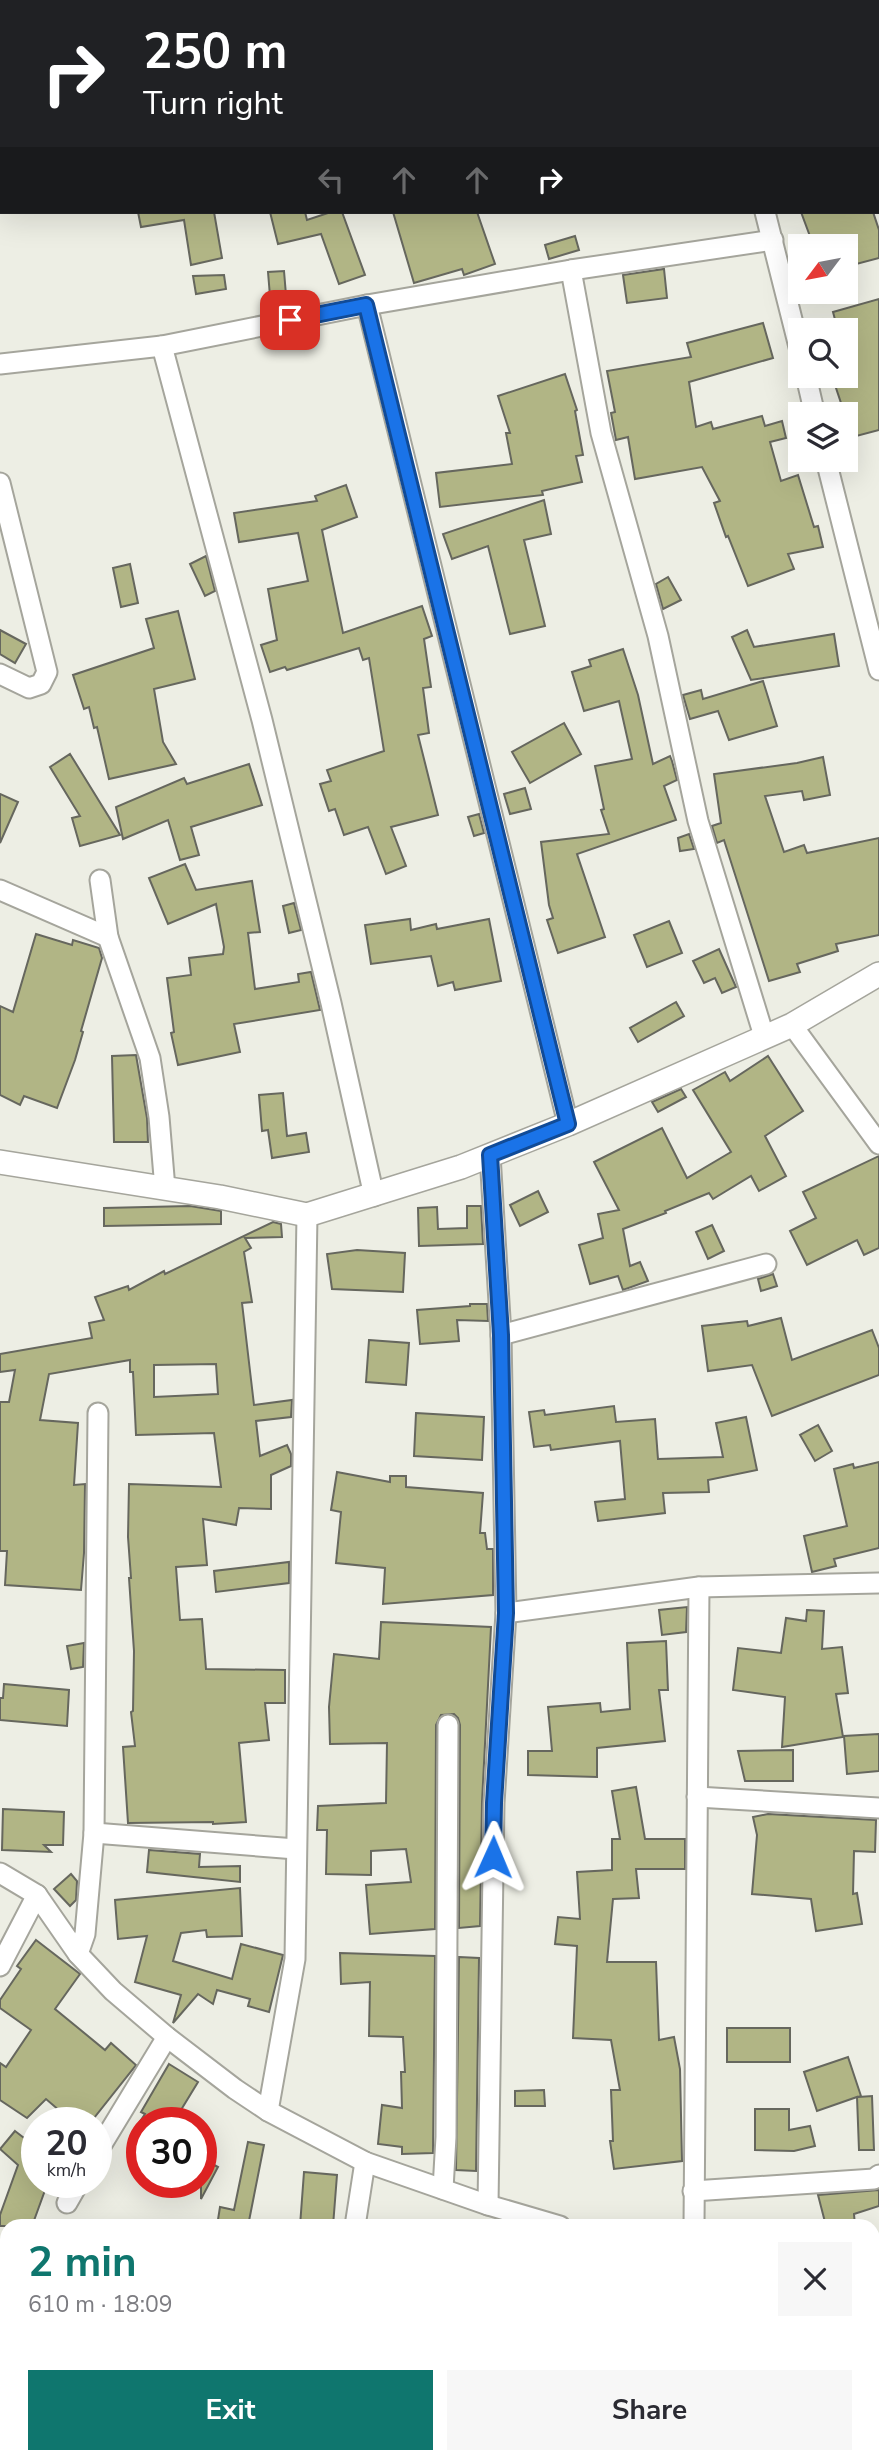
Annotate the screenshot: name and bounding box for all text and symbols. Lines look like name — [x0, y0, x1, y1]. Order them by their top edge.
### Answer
text: 250 m — [143, 18, 287, 85]
icon: right — [28, 28, 119, 119]
text: Turn right — [143, 82, 283, 125]
icon: left — [312, 161, 350, 199]
icon: ahead — [385, 161, 423, 199]
icon: ahead — [458, 161, 496, 199]
icon: right — [531, 161, 569, 199]
north arrow — [788, 234, 858, 304]
map controls — [788, 234, 858, 472]
pin — [260, 290, 320, 350]
icon: arrive — [271, 301, 309, 339]
button: search — [788, 318, 858, 388]
button: layers — [788, 402, 858, 472]
position arrow — [456, 1820, 530, 1894]
speed limit sign: 30 — [126, 2107, 217, 2198]
text: 20 — [45, 2120, 88, 2167]
text: km/h — [47, 2158, 86, 2182]
text: 2 min — [28, 2234, 137, 2291]
button: close — [778, 2242, 852, 2316]
text: 610 m · 18:09 — [28, 2289, 173, 2320]
button: Exit — [28, 2370, 433, 2450]
button: Share — [447, 2370, 852, 2450]

